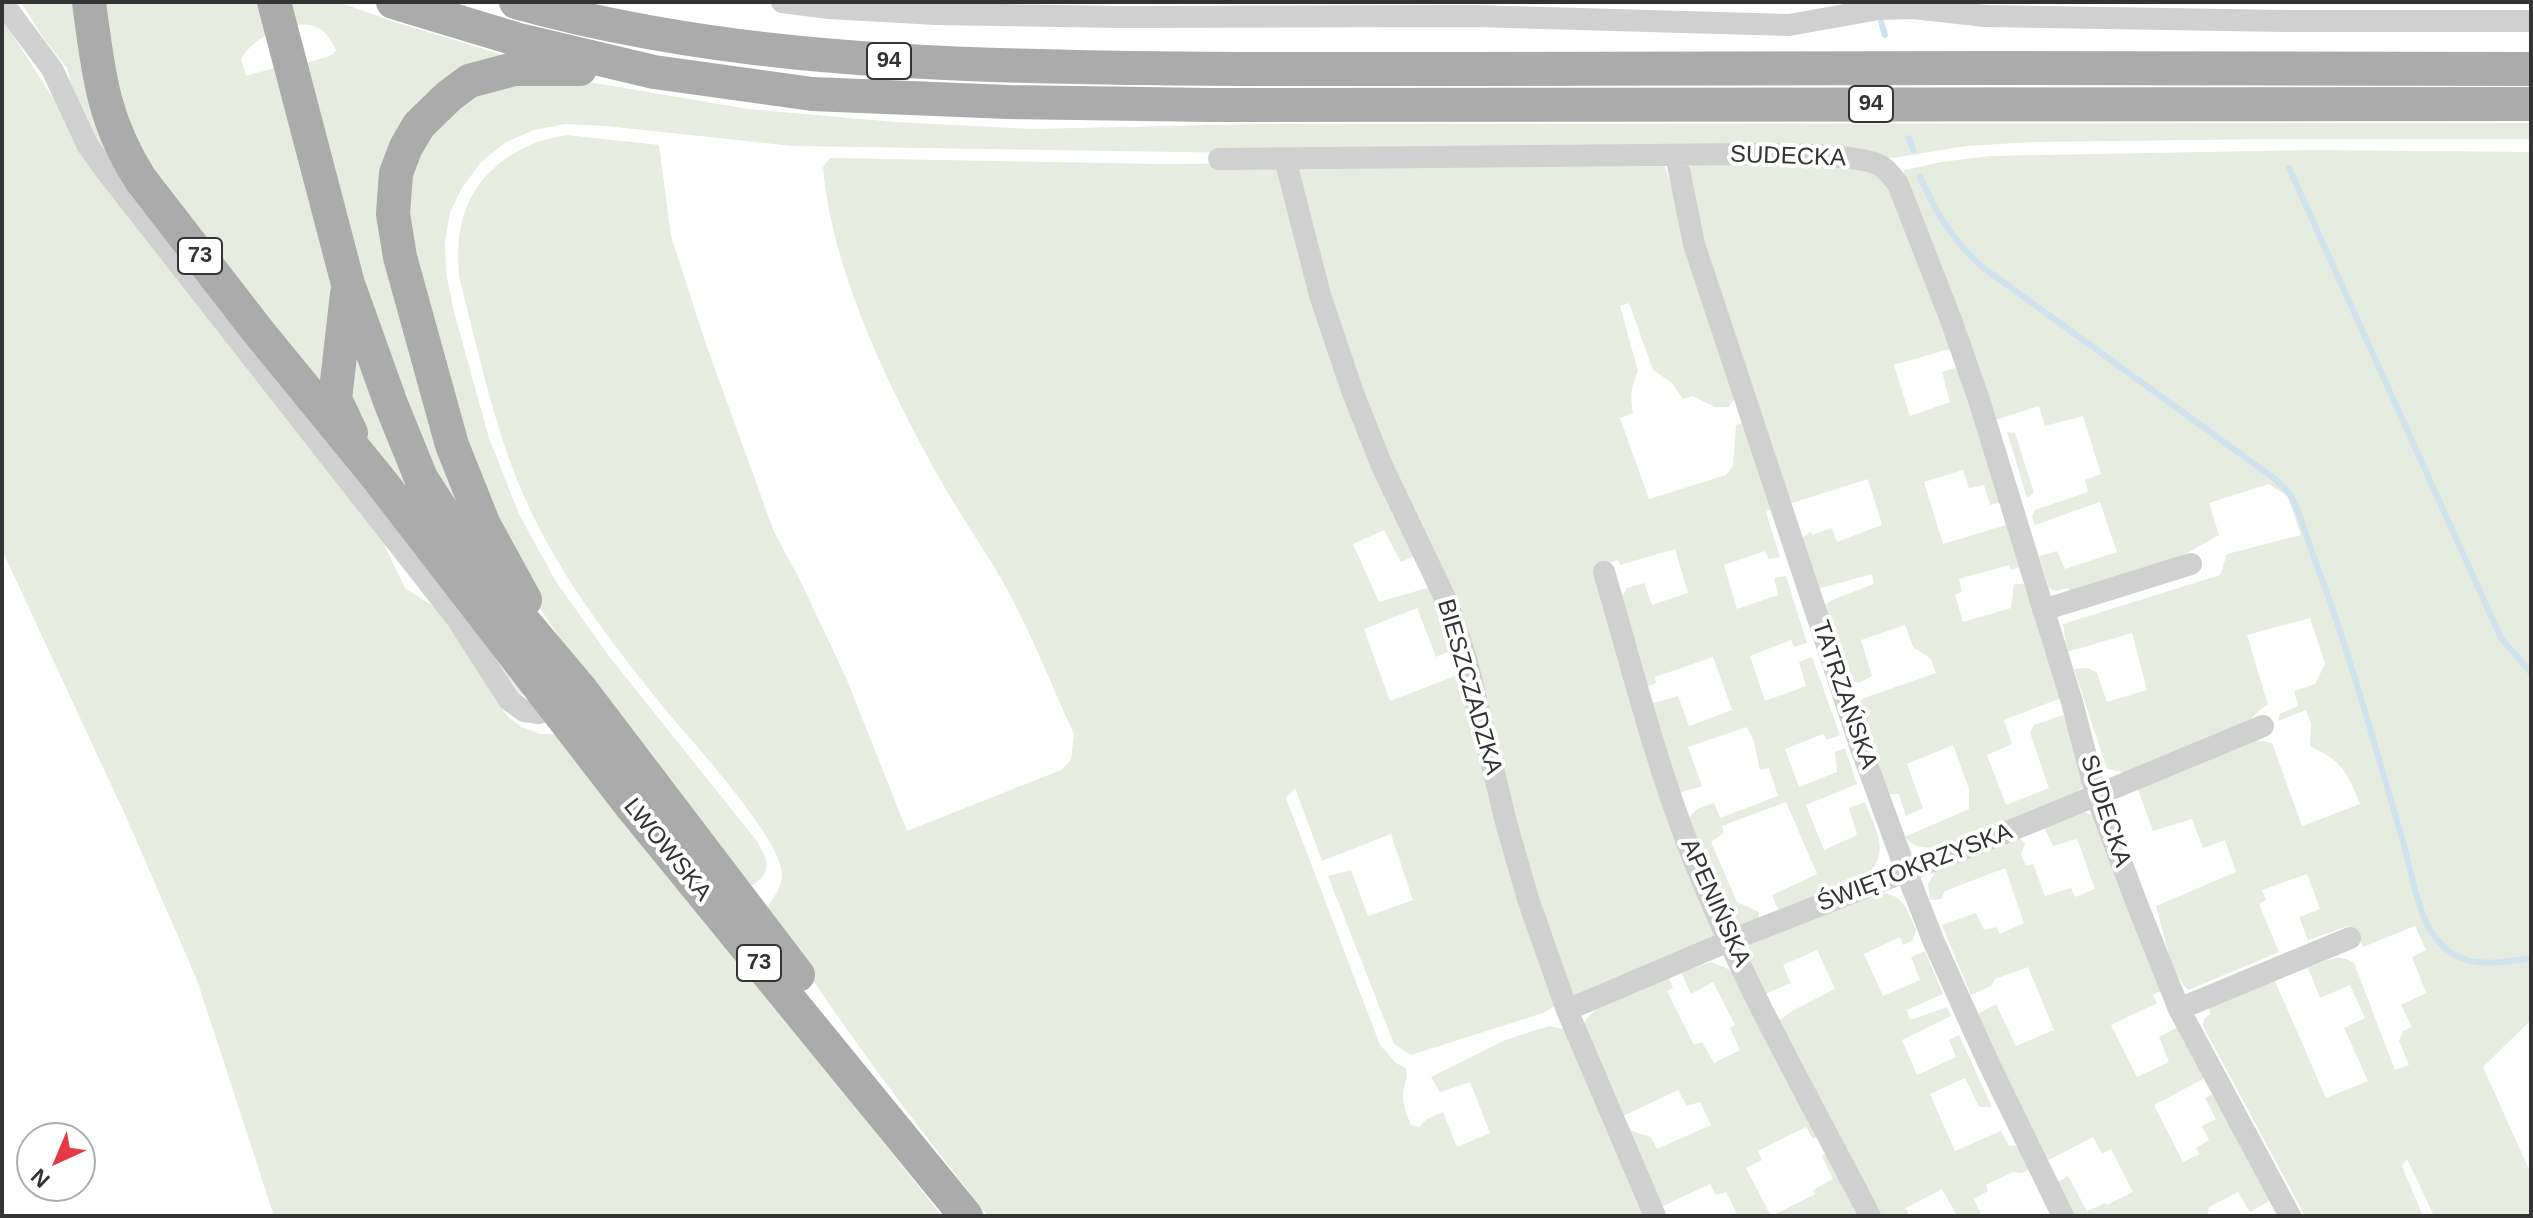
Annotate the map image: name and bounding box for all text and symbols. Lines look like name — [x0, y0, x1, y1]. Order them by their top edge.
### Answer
road number: 94 — [867, 43, 911, 79]
road number: 94 — [1849, 86, 1893, 122]
street label: SUDECKA — [1730, 141, 1846, 173]
road number: 73 — [178, 238, 222, 274]
street label: BIESZCZADZKA — [1430, 596, 1508, 778]
street label: TATRZAŃSKA — [1805, 617, 1883, 773]
street label: SUDECKA — [2073, 751, 2137, 871]
street label: LWOWSKA — [617, 793, 717, 907]
street label: ŚWIĘTOKRZYSKA — [1814, 818, 2016, 918]
street label: APENIŃSKA — [1674, 834, 1756, 972]
road number: 73 — [737, 945, 781, 981]
north arrow — [16, 1122, 96, 1202]
text: N — [26, 1164, 55, 1193]

